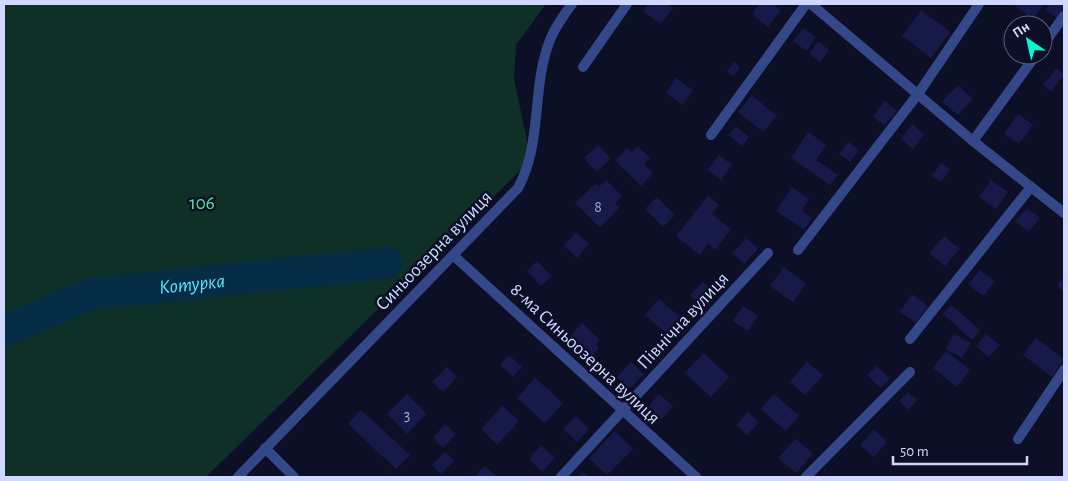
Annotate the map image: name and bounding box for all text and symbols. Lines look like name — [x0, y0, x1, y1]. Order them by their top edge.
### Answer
north arrow — [1003, 15, 1053, 65]
text: Пн — [1010, 19, 1032, 41]
street label: Синьоозерна вулиця — [372, 187, 496, 315]
park label: 106 — [189, 194, 215, 213]
house number: 8 — [594, 199, 602, 215]
street label: Північна вулиця — [634, 269, 733, 373]
water label: Котурка — [158, 271, 226, 298]
street label: 8-ма Синьоозерна вулиця — [507, 280, 663, 428]
house number: 3 — [404, 407, 410, 423]
scale bar — [893, 434, 1027, 466]
text: 50 m — [900, 444, 929, 459]

